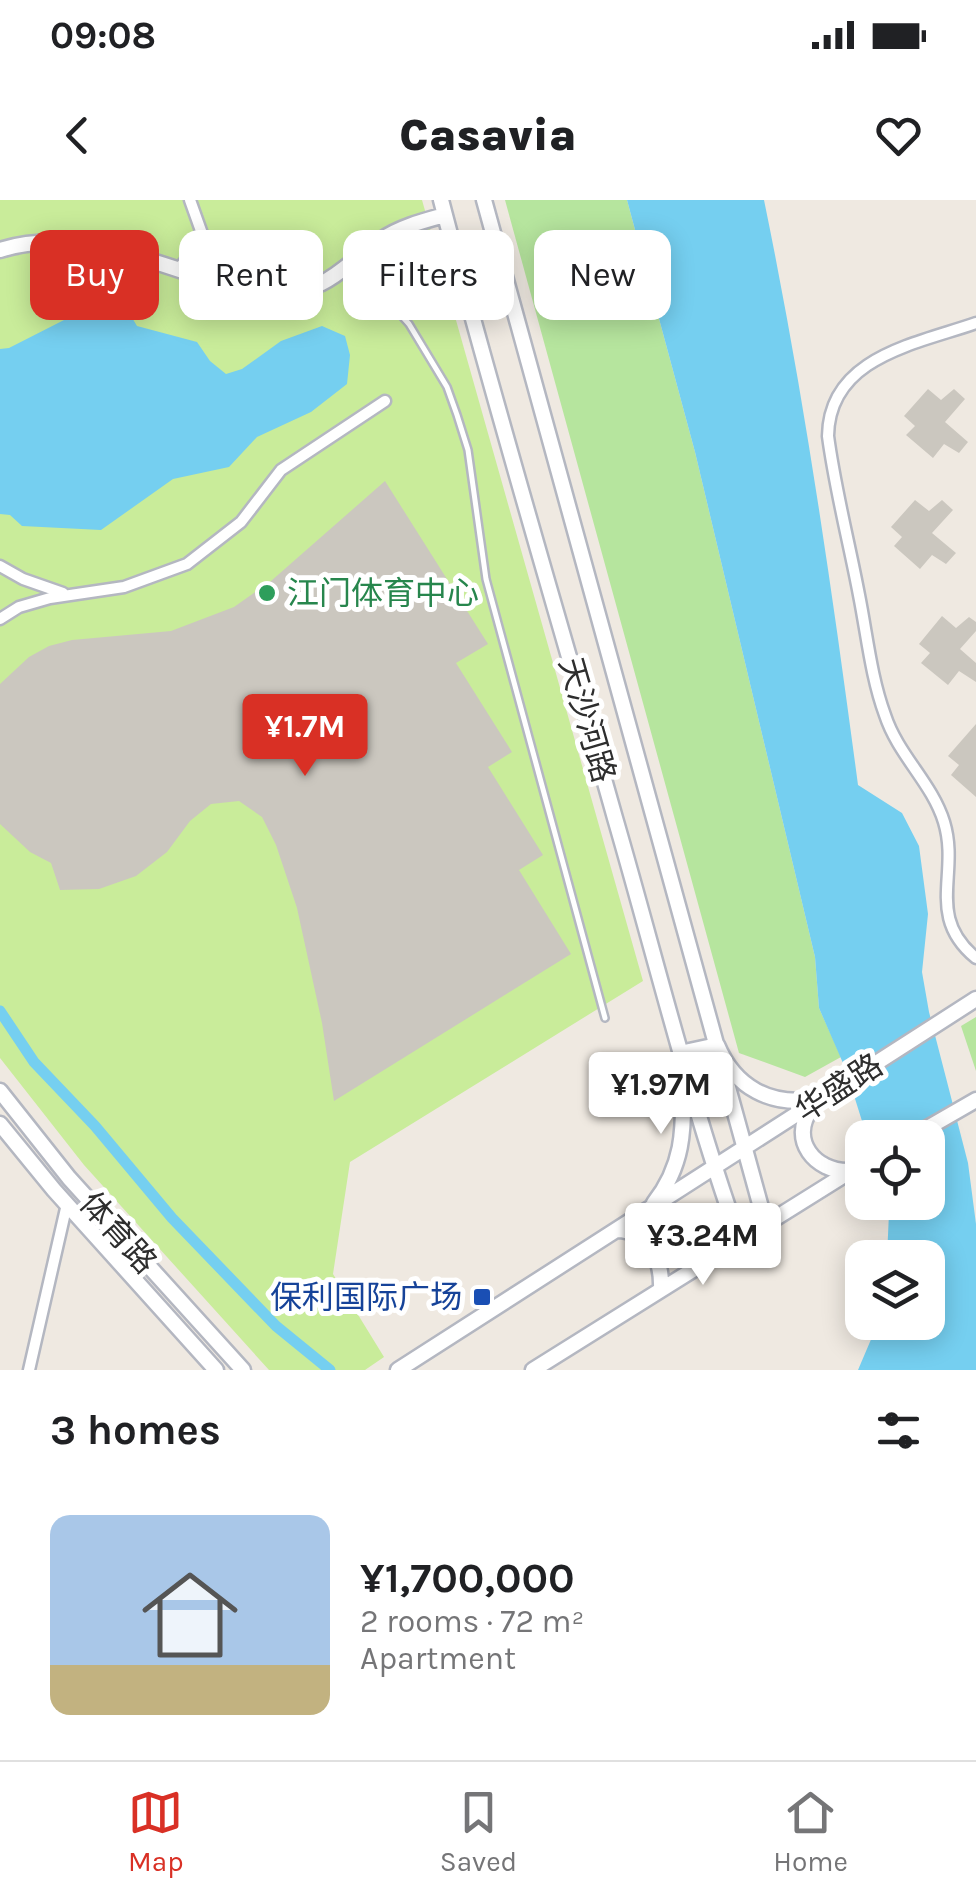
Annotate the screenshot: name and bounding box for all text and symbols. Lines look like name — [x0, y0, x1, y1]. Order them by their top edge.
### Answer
text: 09:08 — [50, 13, 156, 58]
icon: back — [50, 108, 105, 163]
icon: heart — [871, 108, 926, 163]
text: Casavia — [399, 109, 577, 161]
chip: Buy — [30, 230, 159, 320]
chip: Rent — [179, 230, 323, 320]
chip: Filters — [343, 230, 514, 320]
chip: New — [534, 230, 671, 320]
place label: 江门体育中心 — [287, 575, 479, 612]
marker: 江门体育中心 — [256, 582, 278, 604]
street label: 天沙河路 — [552, 653, 622, 787]
pin: ¥1.7M — [235, 694, 375, 779]
text: ¥1.7M — [265, 708, 345, 745]
street label: 华盛路 — [789, 1046, 889, 1130]
pin: ¥1.97M — [580, 1052, 742, 1137]
text: ¥1.97M — [611, 1066, 711, 1103]
map controls — [845, 1120, 945, 1340]
button: locate — [845, 1120, 945, 1220]
street label: 体育路 — [72, 1185, 164, 1281]
pin: ¥3.24M — [622, 1203, 784, 1288]
text: ¥3.24M — [647, 1217, 759, 1254]
button: layers — [845, 1240, 945, 1340]
place label: 保利国际广场 — [270, 1279, 462, 1316]
marker: 保利国际广场 — [471, 1286, 493, 1308]
icon: filters — [871, 1403, 926, 1458]
text: 3 homes — [50, 1405, 221, 1455]
text: ¥1,700,000 — [360, 1553, 575, 1603]
icon: home — [130, 1555, 250, 1675]
text: 2 rooms · 72 m² — [360, 1603, 584, 1640]
text: Apartment — [360, 1640, 516, 1677]
tab: Map — [128, 1785, 184, 1878]
tab: Saved — [440, 1785, 517, 1878]
tab: Home — [773, 1785, 848, 1878]

